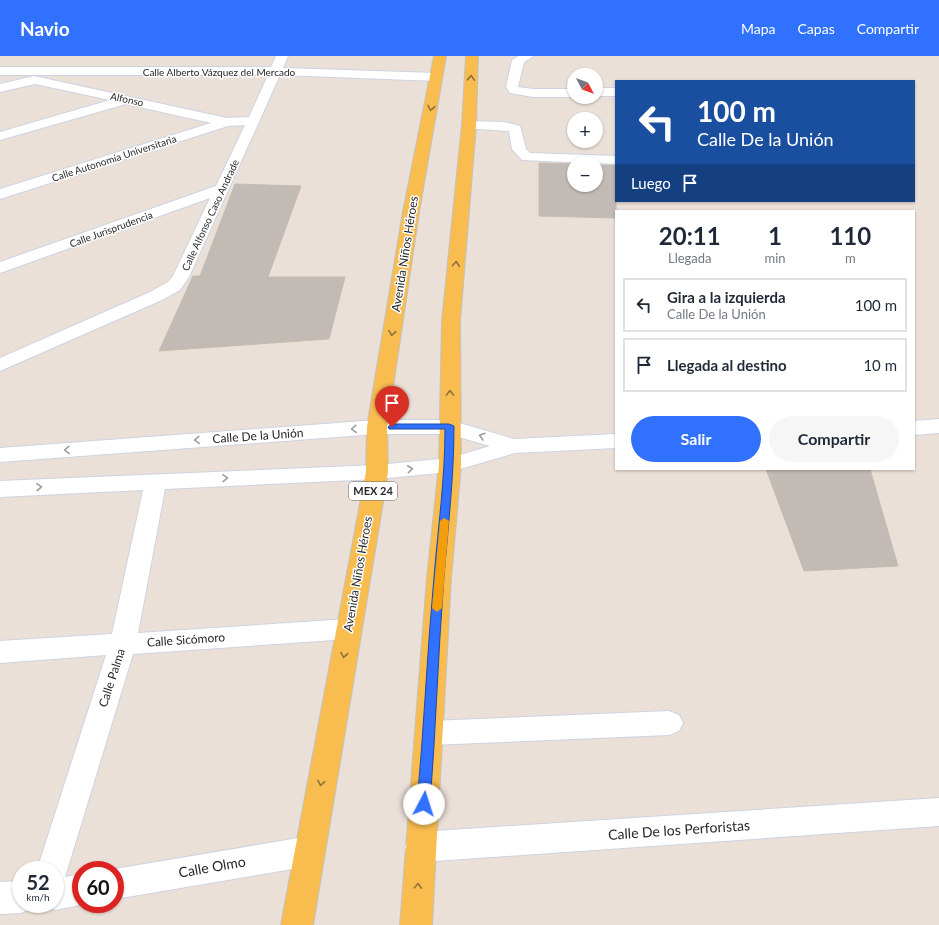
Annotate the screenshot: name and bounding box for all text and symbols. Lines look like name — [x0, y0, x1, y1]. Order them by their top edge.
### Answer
text: Navio — [20, 17, 70, 40]
text: Mapa — [741, 20, 776, 37]
text: Capas — [798, 20, 835, 37]
text: Compartir — [857, 20, 919, 37]
street label: Calle Alberto Vázquez del Mercado — [143, 66, 296, 78]
north arrow — [567, 68, 603, 104]
map controls — [567, 68, 603, 192]
one-way arrow — [467, 75, 475, 81]
street label: Alfonso — [109, 90, 145, 108]
text: 100 m — [697, 94, 776, 128]
icon: left — [631, 96, 683, 148]
one-way arrow — [428, 105, 436, 111]
button: + — [567, 112, 603, 148]
text: Calle De la Unión — [697, 128, 834, 150]
street label: Calle Autonomía Universitaria — [50, 132, 178, 184]
button: − — [567, 156, 603, 192]
street label: Calle Alfonso Caso Andrade — [179, 157, 241, 273]
icon: arrive — [679, 172, 701, 194]
text: Luego — [631, 174, 671, 192]
street label: Avenida Niños Héroes — [388, 195, 421, 313]
street label: Calle Jurisprudencia — [68, 208, 154, 250]
text: 20:11 — [659, 221, 721, 250]
text: 1 — [768, 221, 782, 250]
text: 110 — [829, 221, 871, 250]
text: Llegada — [668, 250, 712, 266]
text: min — [765, 250, 786, 266]
text: m — [845, 250, 856, 266]
one-way arrow — [452, 261, 461, 267]
text: Gira a la izquierda — [667, 288, 786, 306]
icon: left — [633, 294, 655, 316]
text: 100 m — [855, 296, 897, 314]
text: Calle De la Unión — [667, 306, 766, 322]
one-way arrow — [388, 330, 397, 336]
icon: arrive — [633, 354, 655, 376]
text: Llegada al destino — [667, 356, 787, 374]
text: 10 m — [863, 356, 897, 374]
pin — [375, 386, 409, 427]
one-way arrow — [446, 390, 454, 396]
icon: arrive — [381, 392, 403, 414]
button: Salir — [631, 416, 761, 462]
button: Compartir — [769, 416, 899, 462]
one-way arrow — [351, 424, 357, 433]
street label: Calle De la Unión — [212, 425, 304, 446]
one-way arrow — [478, 432, 485, 441]
one-way arrow — [194, 436, 200, 445]
one-way arrow — [64, 445, 70, 454]
one-way arrow — [407, 464, 414, 473]
one-way arrow — [222, 474, 228, 482]
one-way arrow — [36, 482, 42, 491]
road number: MEX 24 — [349, 482, 397, 500]
street label: Avenida Niños Héroes — [340, 515, 375, 633]
street label: Calle Sicómoro — [146, 629, 226, 650]
street label: Calle Palma — [95, 647, 128, 709]
one-way arrow — [340, 652, 348, 658]
one-way arrow — [318, 780, 326, 786]
position arrow — [403, 783, 445, 825]
street label: Calle De los Perforistas — [608, 816, 750, 843]
street label: Calle Olmo — [177, 852, 247, 881]
speed limit sign: 60 — [72, 861, 124, 913]
text: 52 — [26, 870, 50, 894]
one-way arrow — [414, 883, 422, 889]
text: km/h — [26, 891, 50, 903]

